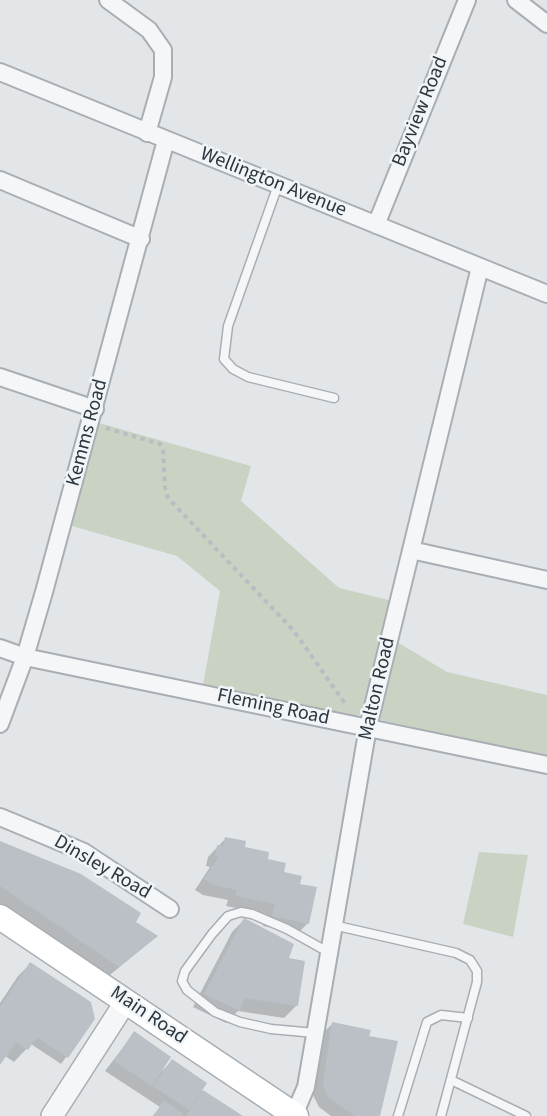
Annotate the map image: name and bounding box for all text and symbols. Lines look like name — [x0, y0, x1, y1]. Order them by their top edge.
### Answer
street label: Bayview Road — [388, 53, 454, 171]
street label: Wellington Avenue — [196, 143, 350, 223]
street label: Kemms Road — [62, 377, 114, 489]
street label: Malton Road — [355, 635, 401, 743]
street label: Fleming Road — [215, 684, 331, 732]
street label: Dinsley Road — [49, 831, 155, 905]
street label: Main Road — [105, 982, 191, 1050]

